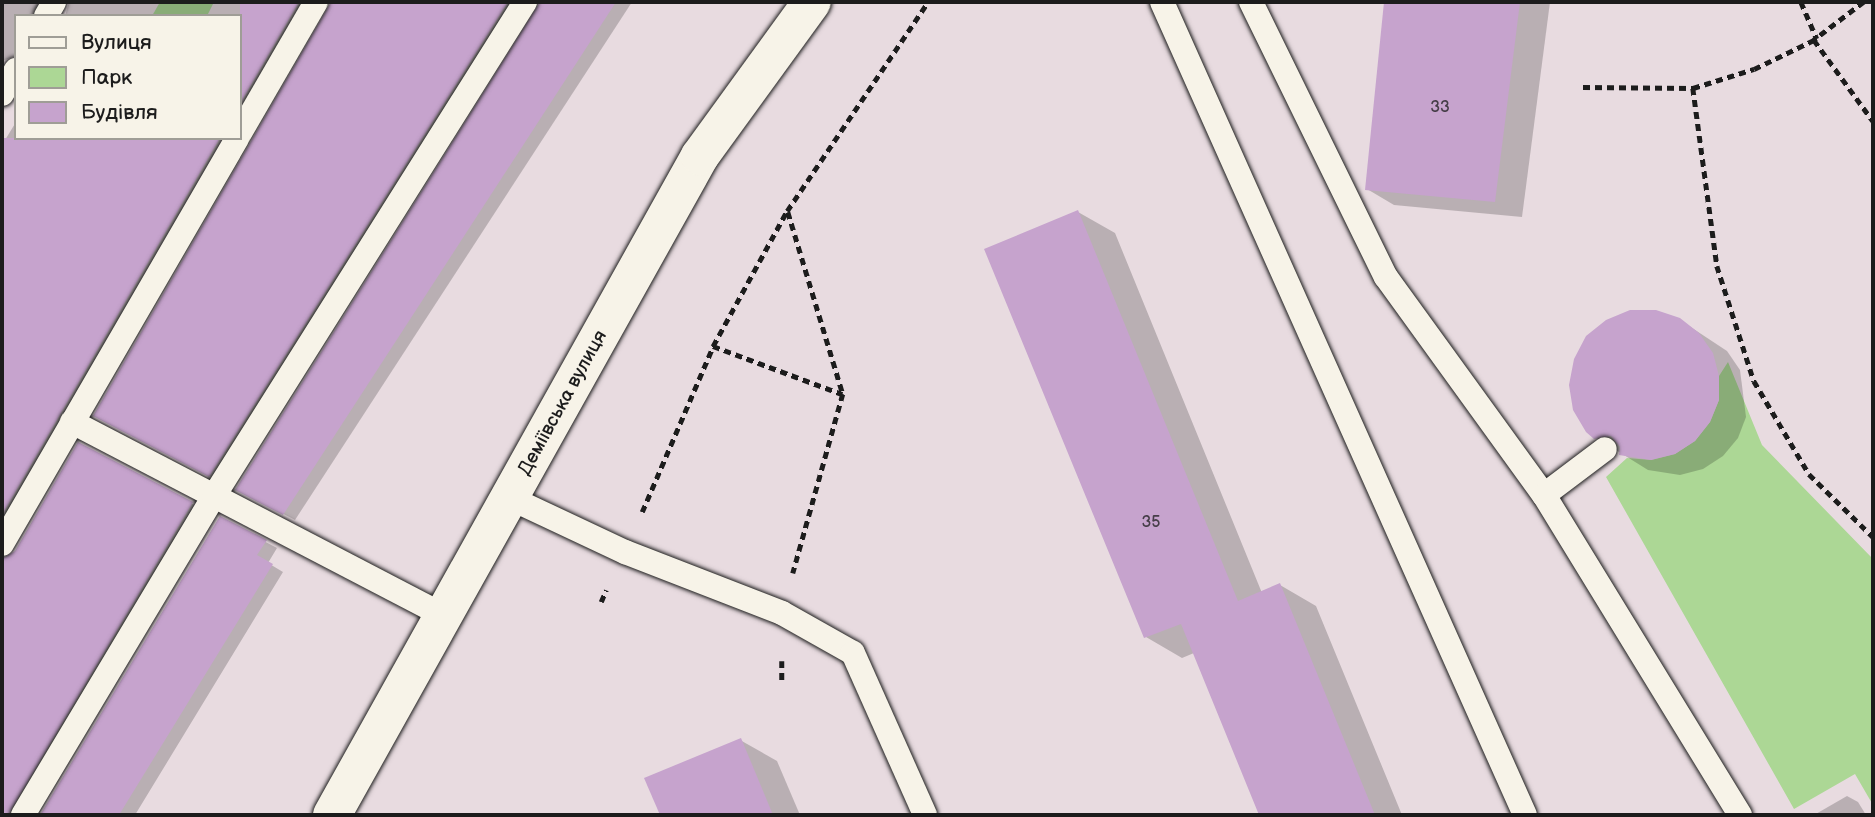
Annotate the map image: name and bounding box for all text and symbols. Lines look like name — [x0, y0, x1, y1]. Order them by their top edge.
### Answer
legend — [14, 14, 242, 140]
text: Вулиця — [81, 30, 152, 55]
text: Парк — [81, 65, 132, 90]
house number: 33 — [1430, 98, 1450, 118]
text: Будівля — [81, 100, 158, 125]
street label: Деміївська вулиця — [514, 326, 612, 480]
house number: 35 — [1141, 513, 1161, 533]

